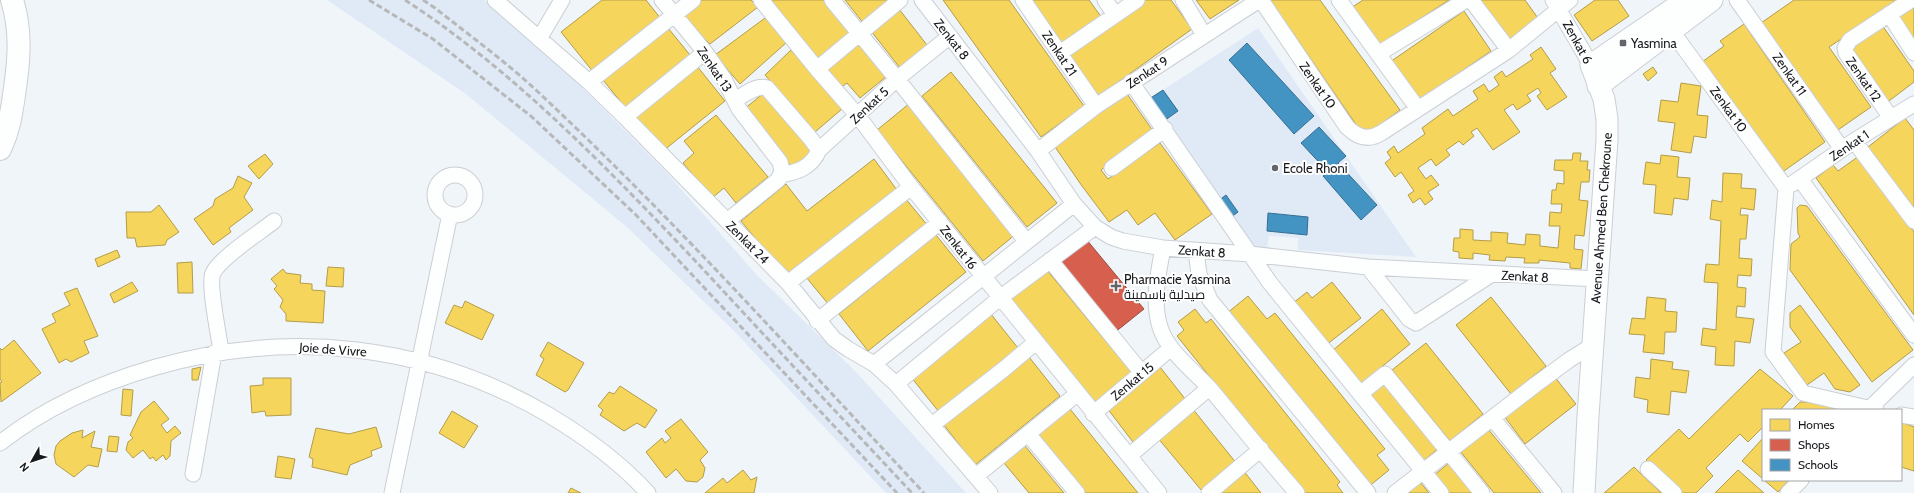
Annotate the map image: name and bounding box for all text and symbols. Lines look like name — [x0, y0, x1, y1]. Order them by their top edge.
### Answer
street label: Zenkat 8 — [931, 15, 973, 63]
street label: Zenkat 6 — [1560, 17, 1596, 67]
street label: Zenkat 21 — [1039, 27, 1081, 79]
place label: Yasmina — [1630, 35, 1678, 51]
marker: Yasmina — [1618, 38, 1628, 48]
street label: Zenkat 13 — [694, 43, 736, 95]
street label: Zenkat 11 — [1770, 50, 1810, 98]
street label: Zenkat 9 — [1123, 52, 1171, 92]
street label: Zenkat 12 — [1843, 54, 1885, 105]
street label: Zenkat 10 — [1296, 59, 1340, 111]
street label: Zenkat 5 — [846, 83, 892, 127]
street label: Zenkat 10 — [1707, 83, 1751, 135]
street label: Zenkat 1 — [1826, 126, 1872, 164]
street label: Avenue Ahmed Ben Chekroune — [1587, 132, 1615, 304]
place label: Ecole Rhoni — [1283, 160, 1348, 176]
marker: Ecole Rhoni — [1270, 163, 1280, 173]
street label: Zenkat 24 — [723, 217, 773, 267]
street label: Zenkat 16 — [937, 222, 981, 272]
street label: Zenkat 8 — [1178, 241, 1226, 261]
street label: Zenkat 8 — [1501, 267, 1549, 285]
place label: Pharmacie Yasmina صيدلية ياسمينة — [1124, 271, 1231, 302]
marker: Pharmacie Yasmina صيدلية ياسمينة — [1111, 281, 1121, 291]
street label: Joie de Vivre — [298, 339, 368, 359]
street label: Zenkat 15 — [1107, 358, 1157, 404]
legend — [1762, 409, 1902, 481]
text: Homes — [1798, 417, 1835, 432]
text: Shops — [1798, 437, 1830, 452]
north arrow — [12, 441, 52, 481]
text: Schools — [1798, 457, 1838, 472]
text: N — [16, 460, 32, 475]

